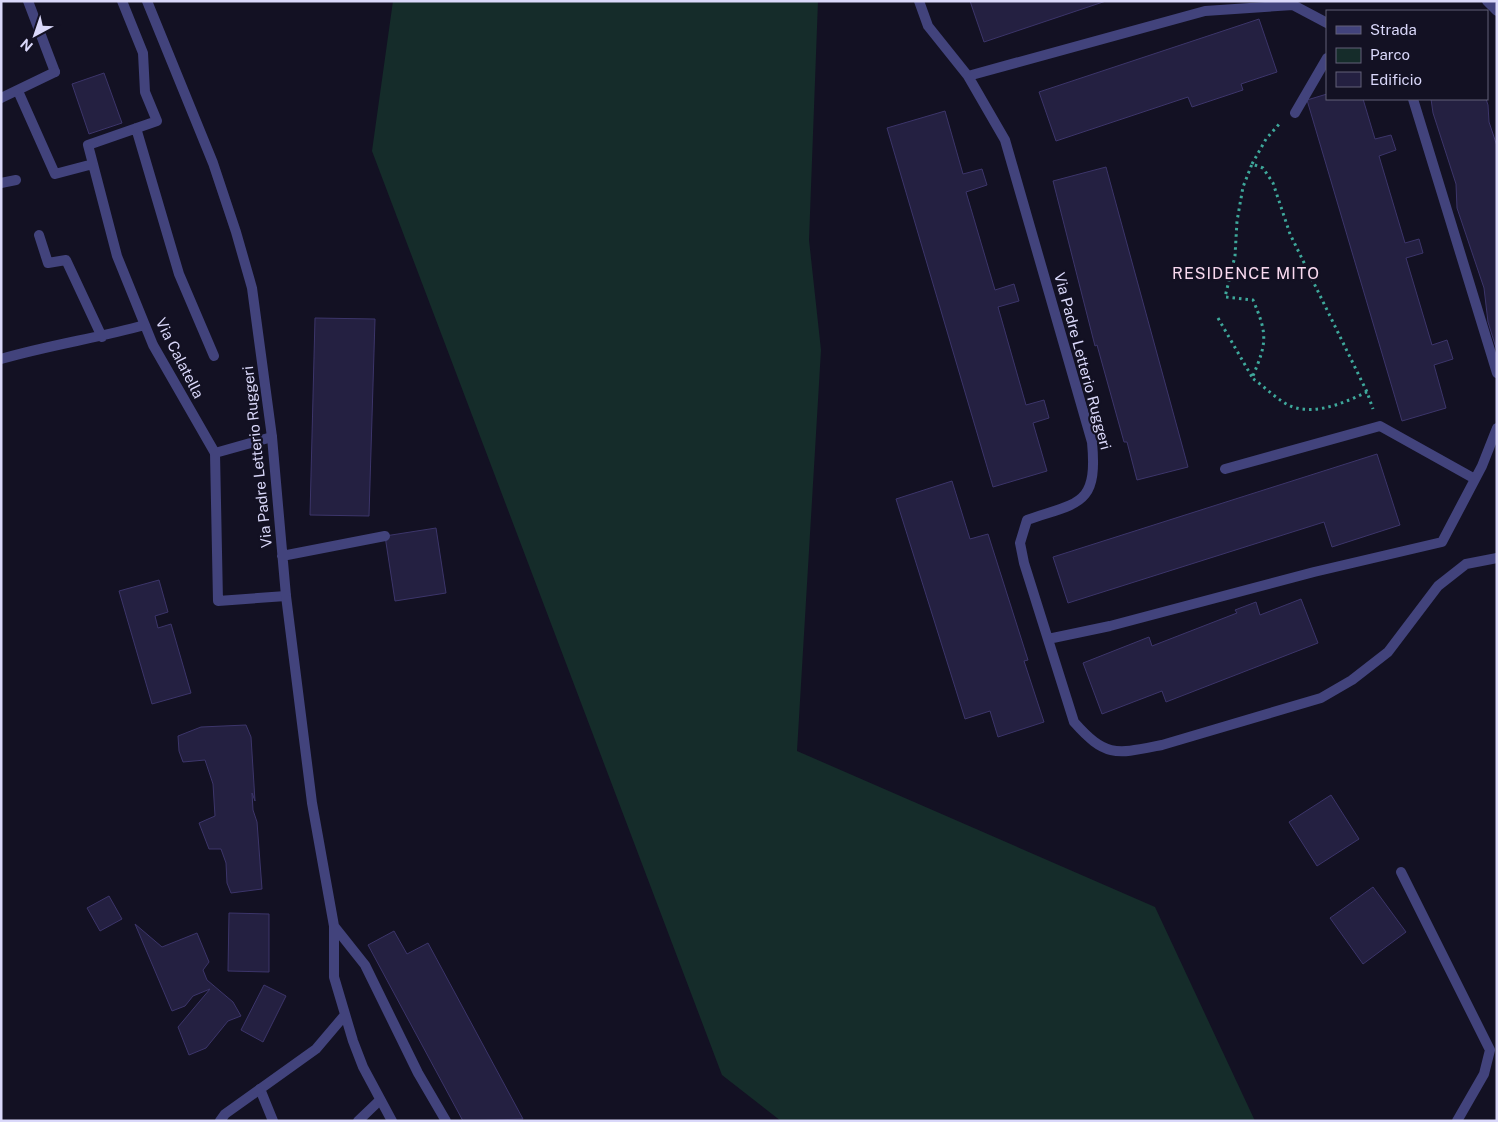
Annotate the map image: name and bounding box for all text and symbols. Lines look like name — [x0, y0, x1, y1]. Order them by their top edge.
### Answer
north arrow — [10, 10, 60, 60]
legend — [1326, 10, 1488, 100]
text: Strada — [1370, 21, 1417, 38]
text: N — [17, 35, 36, 55]
text: Parco — [1370, 46, 1410, 63]
text: Edificio — [1370, 71, 1422, 88]
district label: RESIDENCE MITO — [1172, 264, 1320, 283]
street label: Via Padre Letterio Ruggeri — [1051, 271, 1115, 451]
street label: Via Calatella — [152, 315, 208, 401]
street label: Via Padre Letterio Ruggeri — [239, 365, 275, 549]

